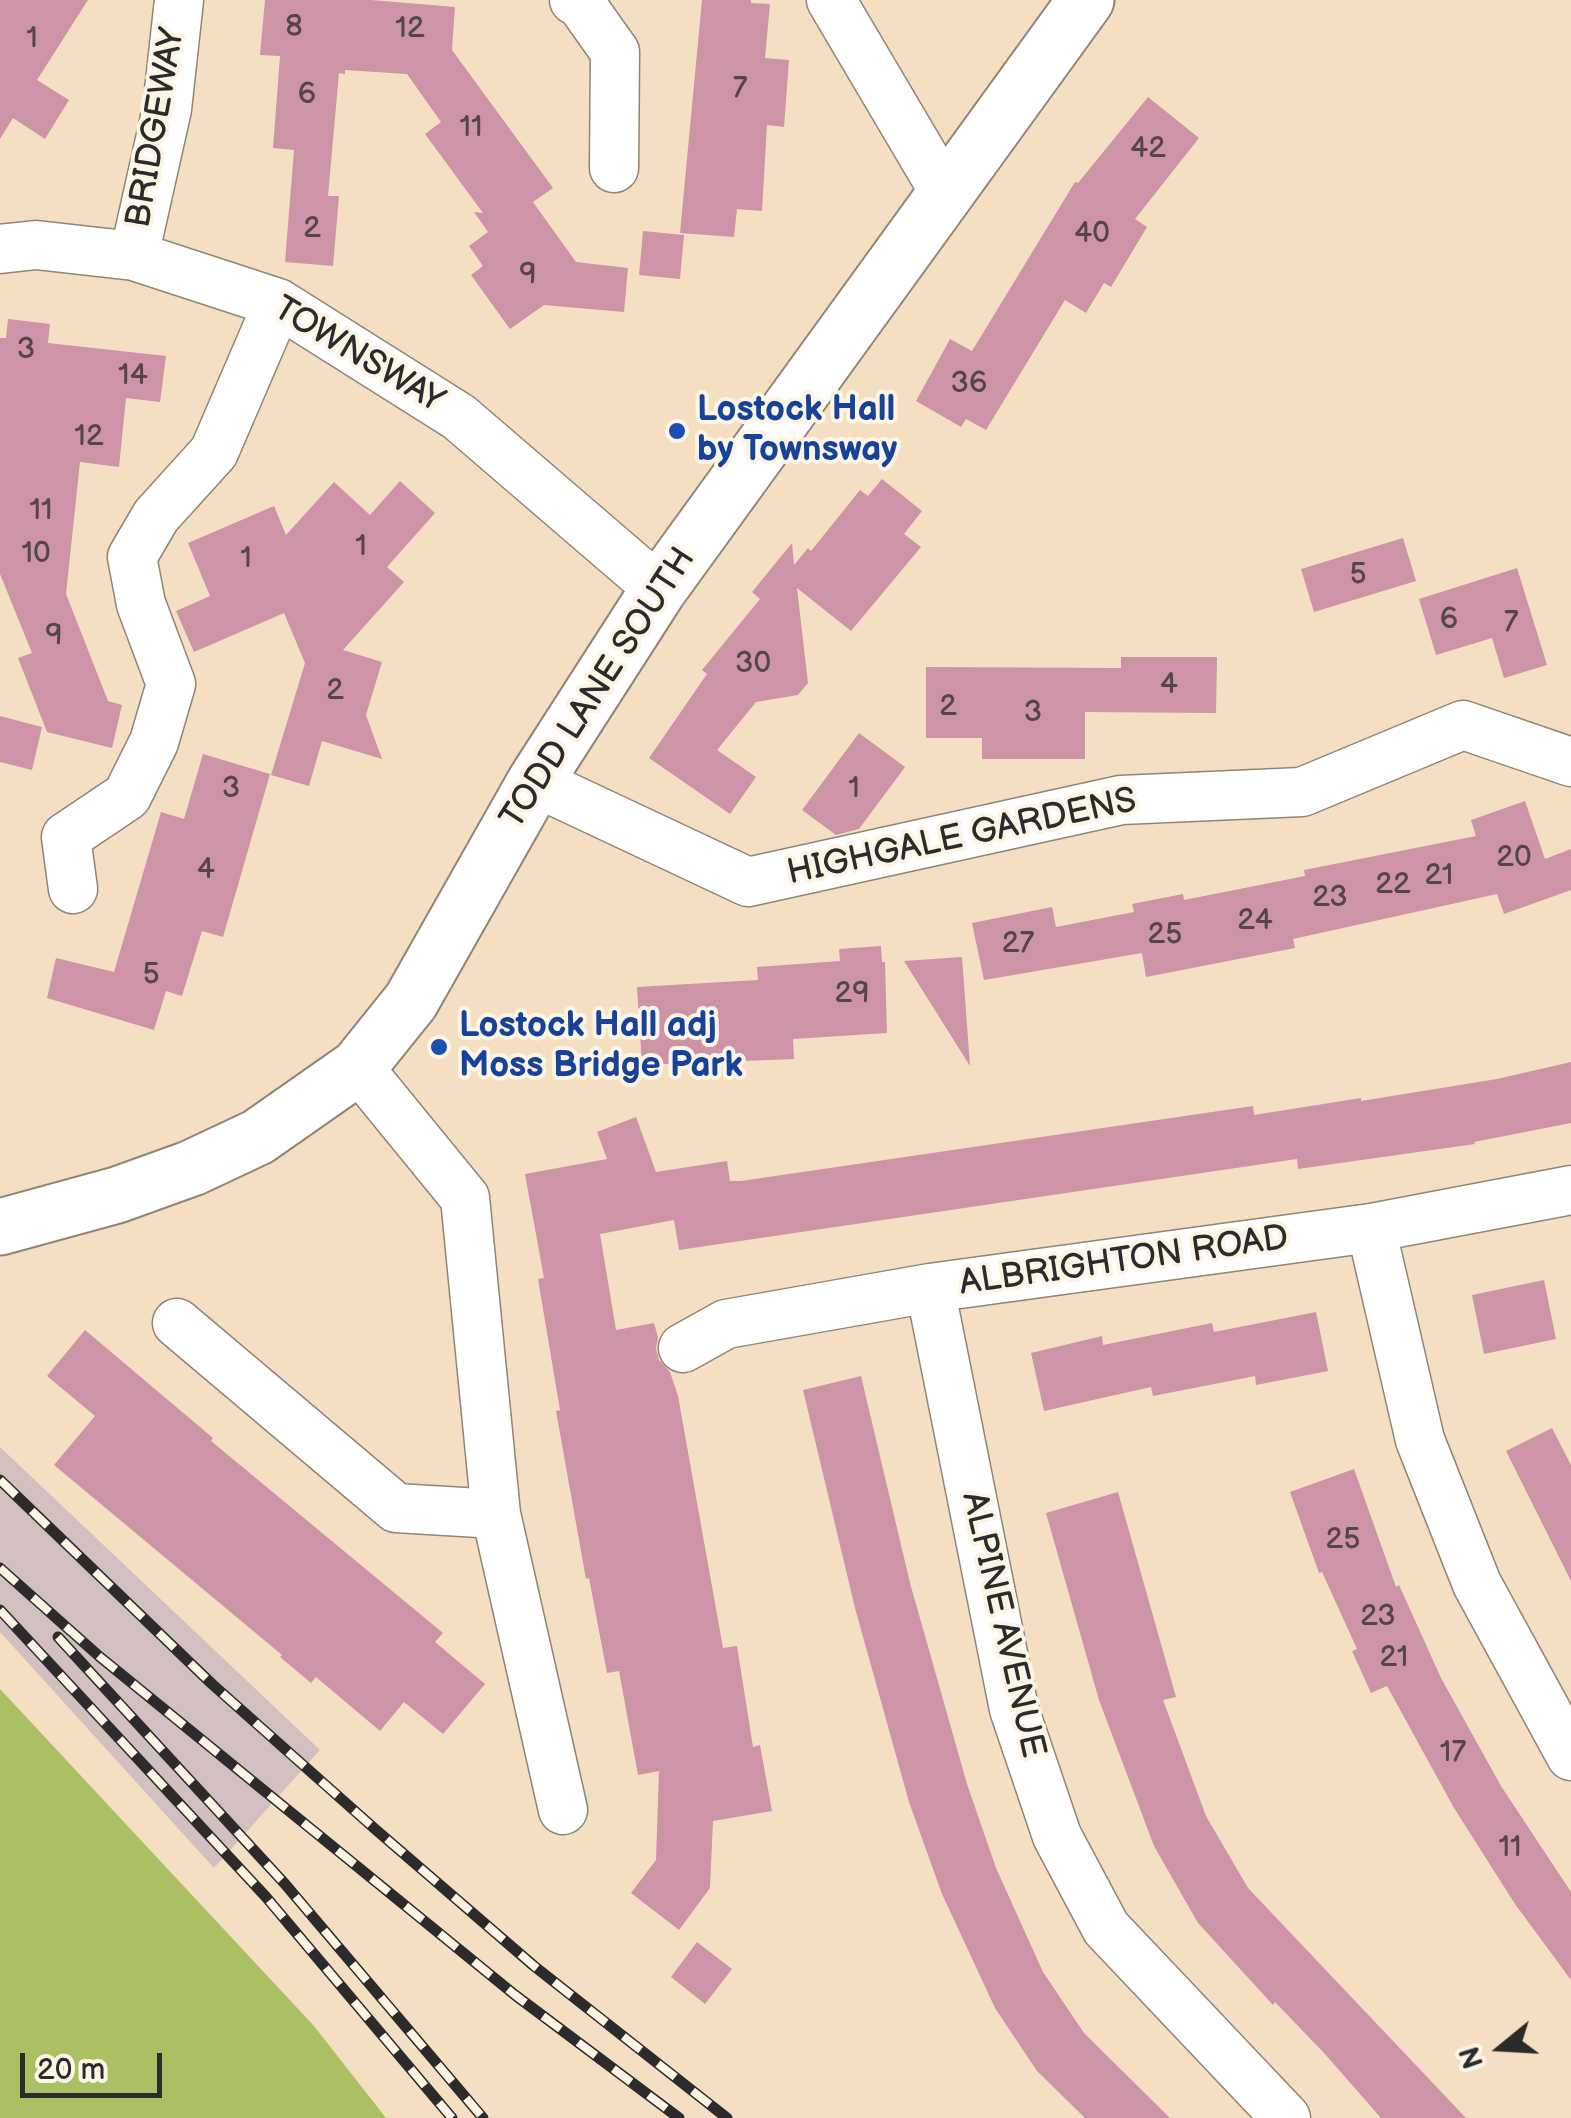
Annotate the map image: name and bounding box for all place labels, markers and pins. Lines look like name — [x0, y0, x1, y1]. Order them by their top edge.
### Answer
place label: Lostock Hall by Townsway — [697, 390, 897, 472]
marker: Lostock Hall by Townsway — [666, 420, 688, 442]
place label: Lostock Hall adj Moss Bridge Park — [459, 1006, 743, 1088]
marker: Lostock Hall adj Moss Bridge Park — [428, 1036, 450, 1058]

